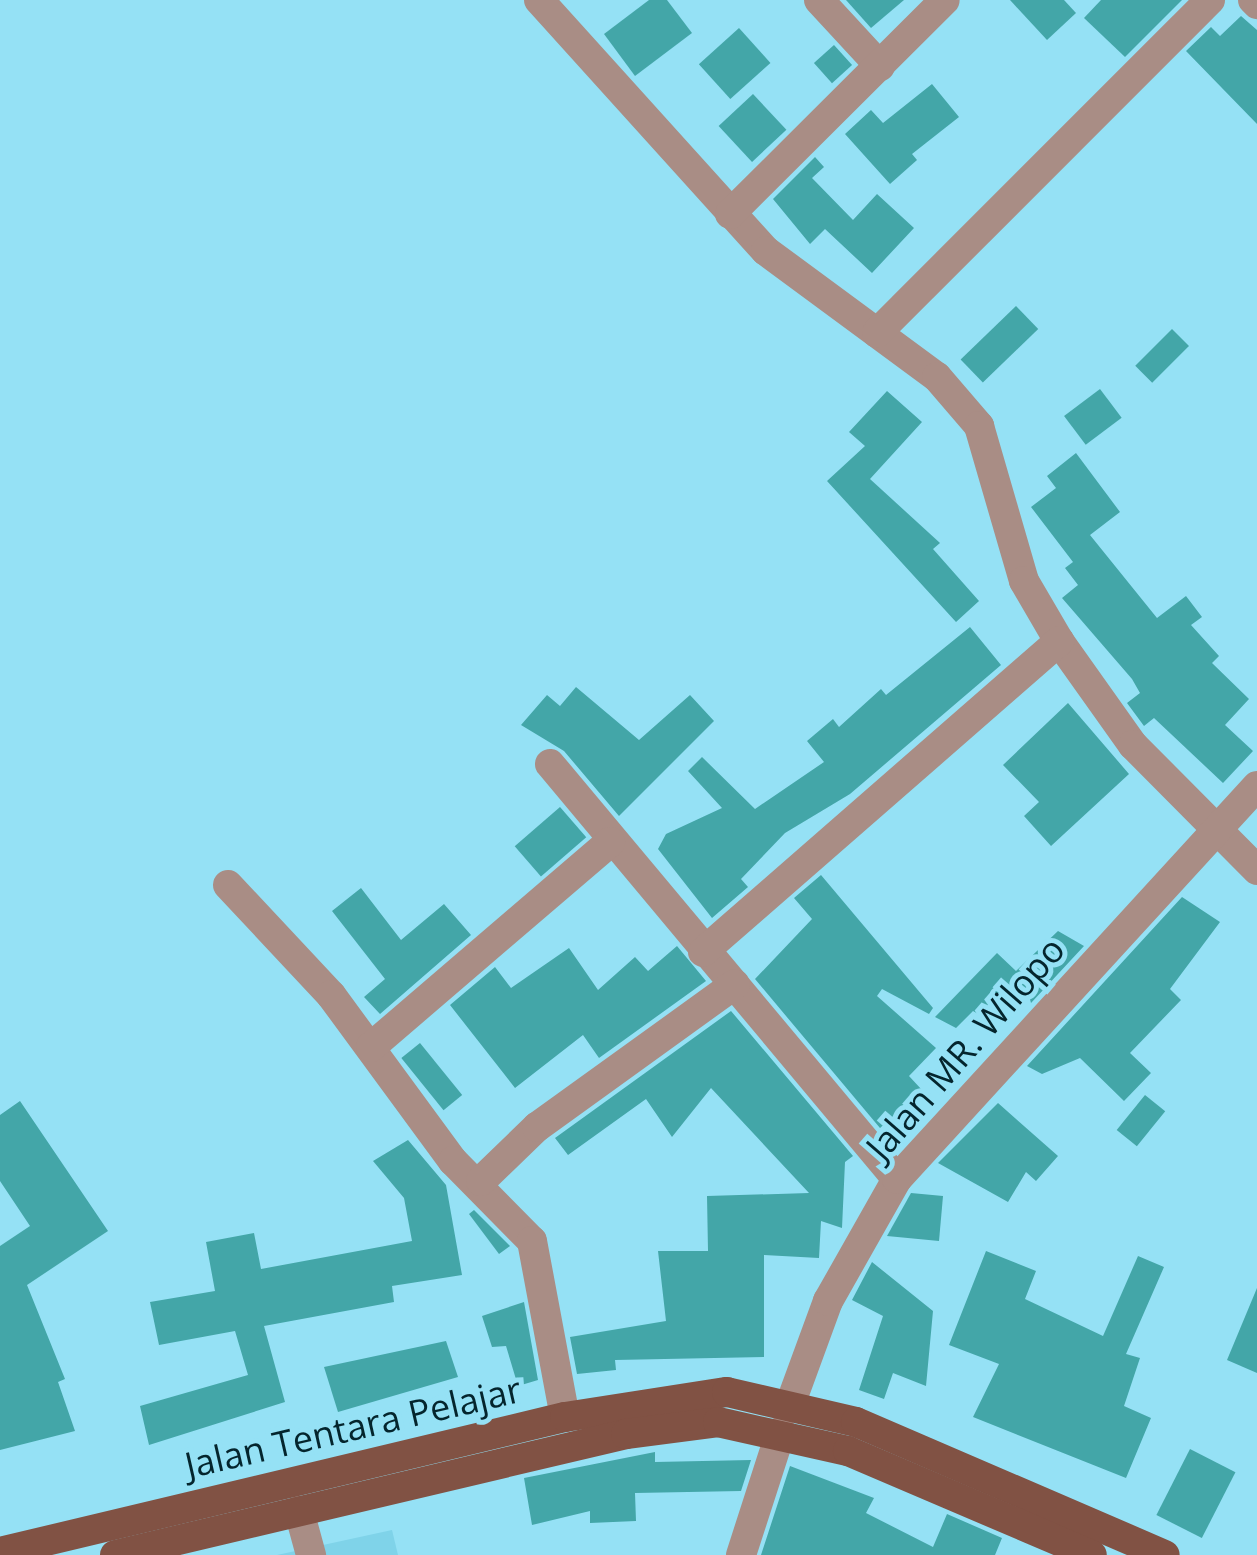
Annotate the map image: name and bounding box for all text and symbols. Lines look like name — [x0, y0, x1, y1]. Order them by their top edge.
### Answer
street label: Jalan MR. Wilopo — [857, 928, 1073, 1168]
street label: Jalan Tentara Pelajar — [181, 1367, 525, 1487]

